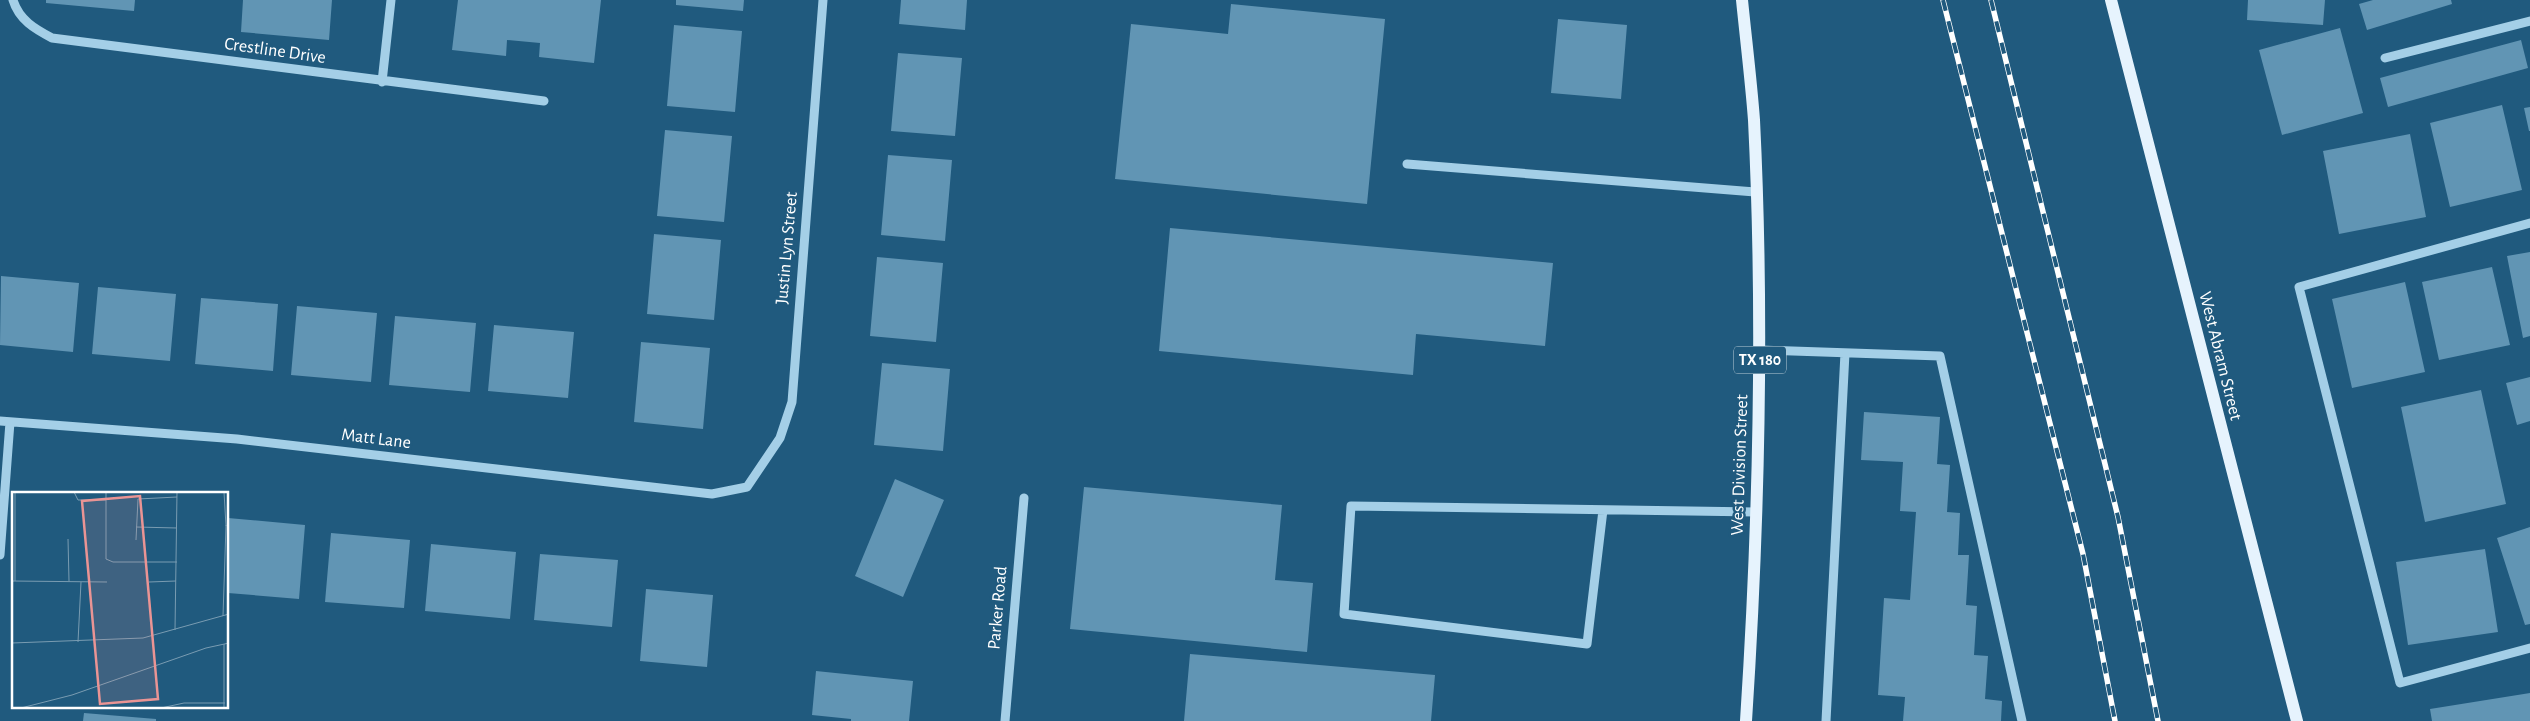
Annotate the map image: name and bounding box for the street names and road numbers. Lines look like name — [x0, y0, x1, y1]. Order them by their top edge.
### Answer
street label: Crestline Drive — [223, 35, 327, 67]
street label: Justin Lyn Street — [773, 191, 801, 305]
street label: West Abram Street — [2195, 290, 2245, 422]
road number: TX 180 — [1734, 346, 1786, 374]
street label: West Division Street — [1729, 394, 1751, 536]
street label: Matt Lane — [340, 426, 412, 452]
street label: Parker Road — [985, 566, 1011, 650]

